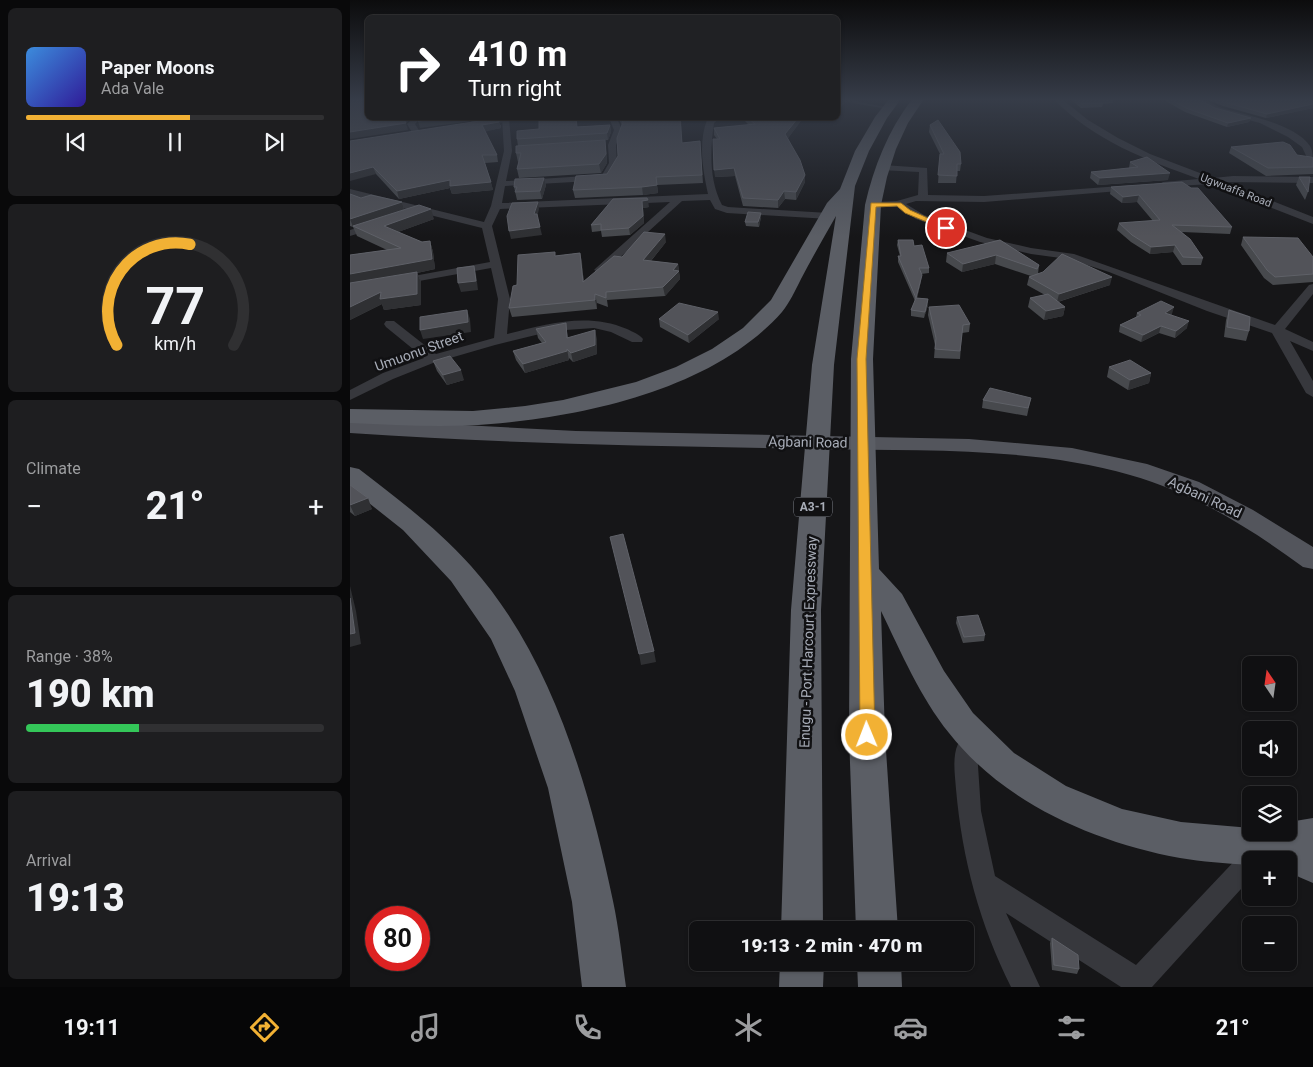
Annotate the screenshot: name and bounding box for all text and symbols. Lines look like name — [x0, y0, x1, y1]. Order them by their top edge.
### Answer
text: 410 m — [468, 34, 567, 75]
icon: right — [385, 35, 450, 100]
text: Paper Moons — [101, 56, 214, 79]
text: Turn right — [468, 76, 562, 101]
text: Ada Vale — [101, 79, 164, 98]
icon: previous — [62, 128, 90, 156]
icon: pause — [161, 128, 189, 156]
icon: next — [260, 128, 288, 156]
street label: Ugwuaffa Road — [1198, 171, 1273, 210]
pin — [925, 207, 967, 249]
icon: arrive — [932, 214, 960, 242]
text: 77 — [145, 276, 205, 337]
street label: Umuonu Street — [373, 327, 466, 374]
text: km/h — [154, 333, 196, 354]
street label: Agbani Road — [768, 433, 848, 451]
text: Climate — [26, 459, 81, 478]
street label: Agbani Road — [1166, 473, 1244, 521]
text: 21° — [146, 484, 204, 528]
text: − — [26, 490, 42, 523]
text: + — [308, 490, 324, 523]
road number: A3-1 — [794, 498, 832, 516]
street label: Enugu - Port Harcourt Expressway — [796, 535, 820, 748]
text: Range · 38% — [26, 647, 113, 666]
north arrow — [1242, 656, 1298, 711]
map controls — [1242, 656, 1297, 971]
text: 190 km — [26, 672, 155, 716]
position arrow — [840, 708, 892, 760]
button: sound — [1242, 721, 1297, 776]
button: layers — [1242, 786, 1297, 841]
text: Arrival — [26, 851, 71, 870]
button: + — [1242, 851, 1297, 906]
text: 19:13 — [26, 876, 125, 920]
speed limit sign: 80 — [365, 906, 430, 971]
button: − — [1242, 916, 1297, 971]
text: 19:13 · 2 min · 470 m — [740, 934, 923, 957]
icon: directions — [247, 1010, 282, 1045]
icon: music — [408, 1010, 443, 1045]
icon: phone — [570, 1010, 605, 1045]
icon: climate — [731, 1010, 766, 1045]
icon: car — [893, 1010, 928, 1045]
icon: filters — [1054, 1010, 1089, 1045]
text: 19:11 — [63, 1015, 120, 1040]
text: 21° — [1216, 1015, 1250, 1040]

